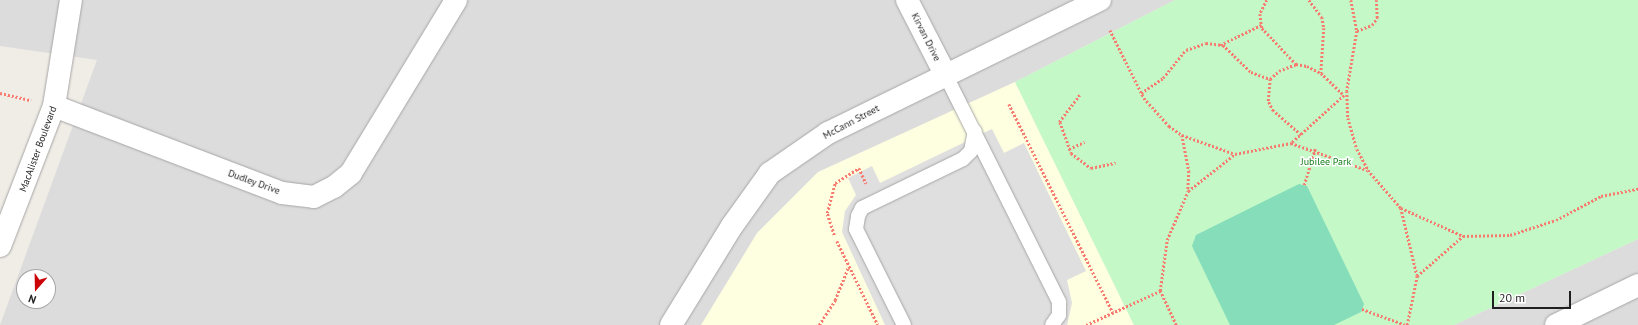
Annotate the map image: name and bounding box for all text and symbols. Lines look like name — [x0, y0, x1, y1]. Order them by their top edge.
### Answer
street label: Kirvan Drive — [909, 11, 943, 63]
street label: McCann Street — [821, 102, 881, 142]
street label: MacAlister Boulevard — [17, 104, 59, 194]
park label: Jubilee Park — [1301, 156, 1351, 168]
street label: Dudley Drive — [226, 167, 282, 197]
north arrow — [16, 269, 56, 309]
scale bar — [1494, 283, 1573, 309]
text: 20 m — [1499, 290, 1525, 305]
text: N — [26, 292, 38, 307]

